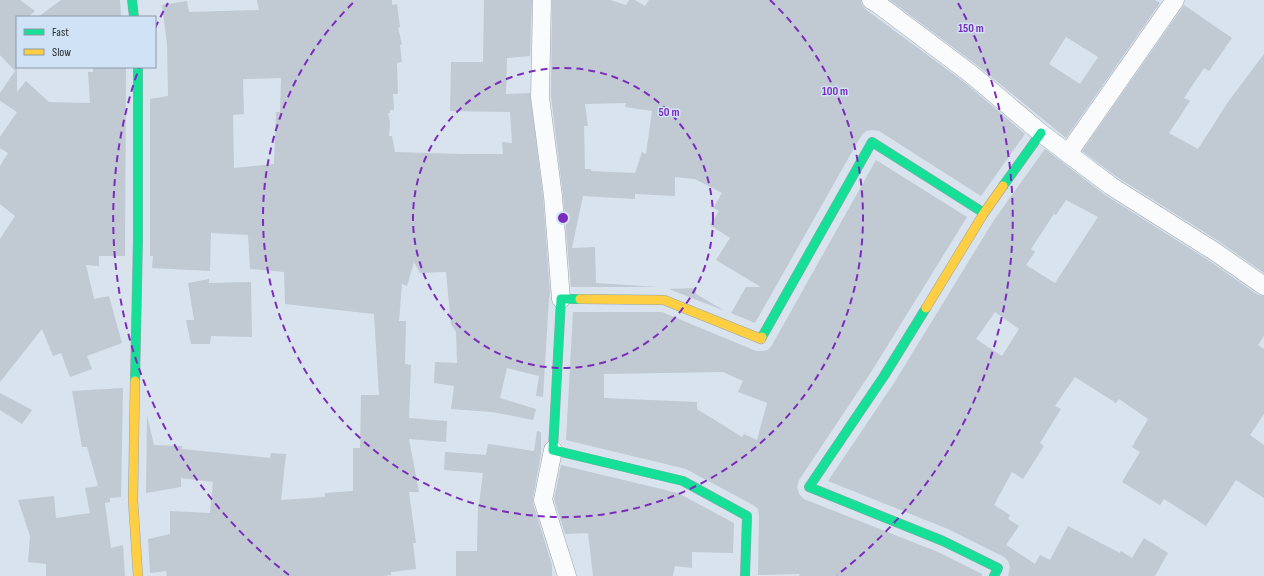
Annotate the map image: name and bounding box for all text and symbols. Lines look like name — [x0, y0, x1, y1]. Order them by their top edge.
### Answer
legend — [16, 16, 156, 68]
text: 150 m — [958, 21, 984, 36]
text: Fast — [52, 25, 69, 40]
text: Slow — [52, 45, 71, 60]
text: 100 m — [822, 84, 848, 99]
text: 50 m — [659, 105, 679, 120]
centre of rings — [556, 211, 570, 225]

